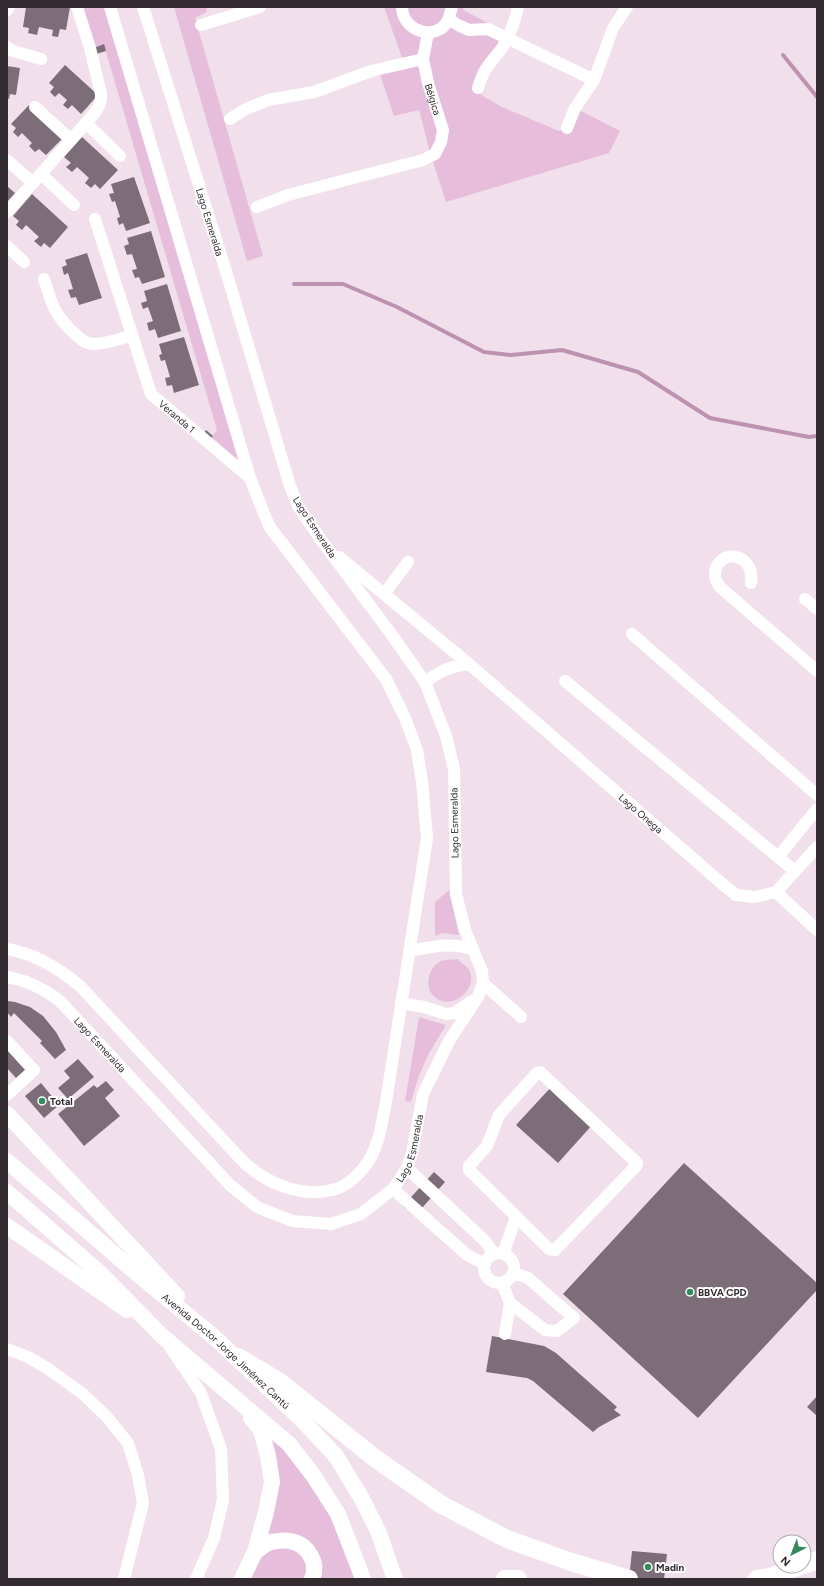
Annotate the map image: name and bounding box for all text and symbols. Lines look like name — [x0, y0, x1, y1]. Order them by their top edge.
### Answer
street label: Bélgica — [422, 82, 444, 117]
street label: Lago Esmeralda — [193, 186, 226, 258]
street label: Veranda 1 — [156, 397, 198, 436]
street label: Lago Esmeralda — [290, 494, 339, 560]
street label: Lago Esmeralda — [447, 788, 462, 858]
street label: Lago Onega — [616, 791, 665, 836]
street label: Lago Esmeralda — [71, 1014, 129, 1075]
place label: Total — [50, 1095, 73, 1108]
marker: Total — [37, 1096, 47, 1106]
street label: Lago Esmeralda — [393, 1113, 426, 1185]
place label: BBVA CPD — [698, 1286, 746, 1299]
marker: BBVA CPD — [685, 1287, 695, 1297]
street label: Avenida Doctor Jorge Jiménez Cantú — [159, 1291, 292, 1412]
north arrow — [772, 1534, 812, 1574]
text: N — [778, 1553, 793, 1569]
place label: Madin — [656, 1561, 684, 1574]
marker: Madin — [643, 1562, 653, 1572]

